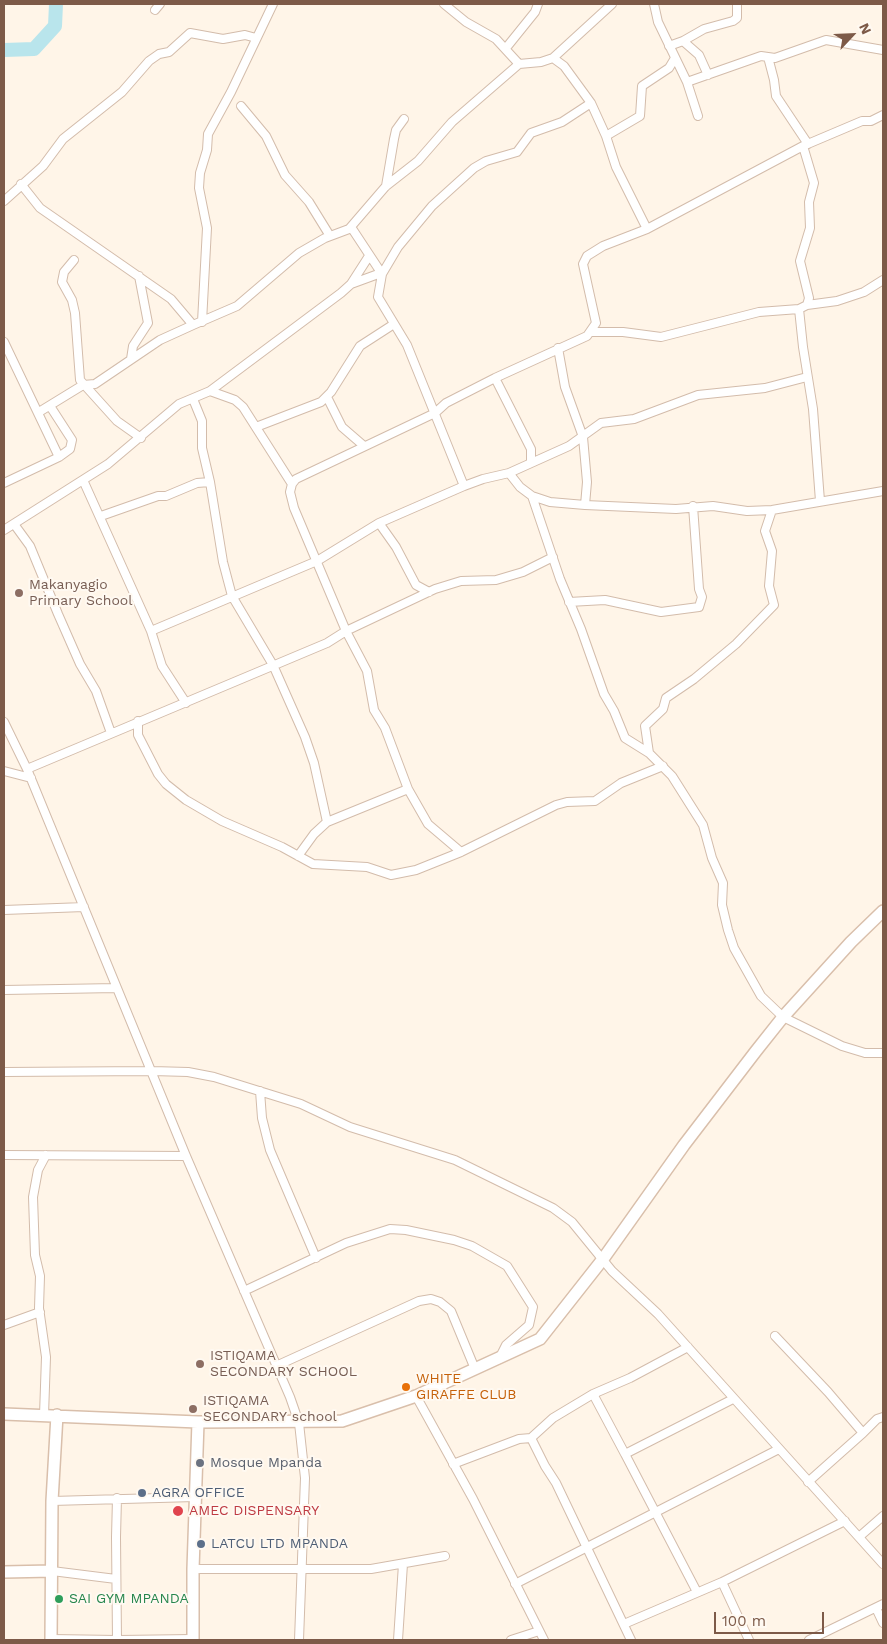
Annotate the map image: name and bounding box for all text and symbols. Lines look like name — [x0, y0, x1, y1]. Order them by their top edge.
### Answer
north arrow — [827, 10, 877, 60]
text: N — [856, 21, 875, 37]
place label: Makanyagio Primary School — [29, 577, 133, 610]
marker: Makanyagio Primary School — [13, 587, 25, 599]
place label: ISTIQAMA SECONDARY SCHOOL — [210, 1348, 357, 1380]
marker: ISTIQAMA SECONDARY SCHOOL — [194, 1358, 206, 1370]
place label: WHITE GIRAFFE CLUB — [416, 1371, 516, 1404]
marker: WHITE GIRAFFE CLUB — [400, 1381, 412, 1393]
place label: ISTIQAMA SECONDARY school — [203, 1393, 337, 1425]
marker: ISTIQAMA SECONDARY school — [187, 1403, 199, 1415]
place label: Mosque Mpanda — [210, 1455, 322, 1471]
marker: Mosque Mpanda — [194, 1457, 206, 1469]
place label: AGRA OFFICE — [152, 1485, 245, 1501]
marker: AGRA OFFICE — [136, 1487, 148, 1499]
place label: AMEC DISPENSARY — [189, 1503, 319, 1519]
marker: AMEC DISPENSARY — [171, 1504, 185, 1518]
place label: LATCU LTD MPANDA — [211, 1536, 348, 1552]
marker: LATCU LTD MPANDA — [195, 1538, 207, 1550]
place label: SAI GYM MPANDA — [69, 1591, 189, 1607]
marker: SAI GYM MPANDA — [53, 1593, 65, 1605]
scale bar — [717, 1602, 827, 1634]
text: 100 m — [722, 1612, 766, 1630]

